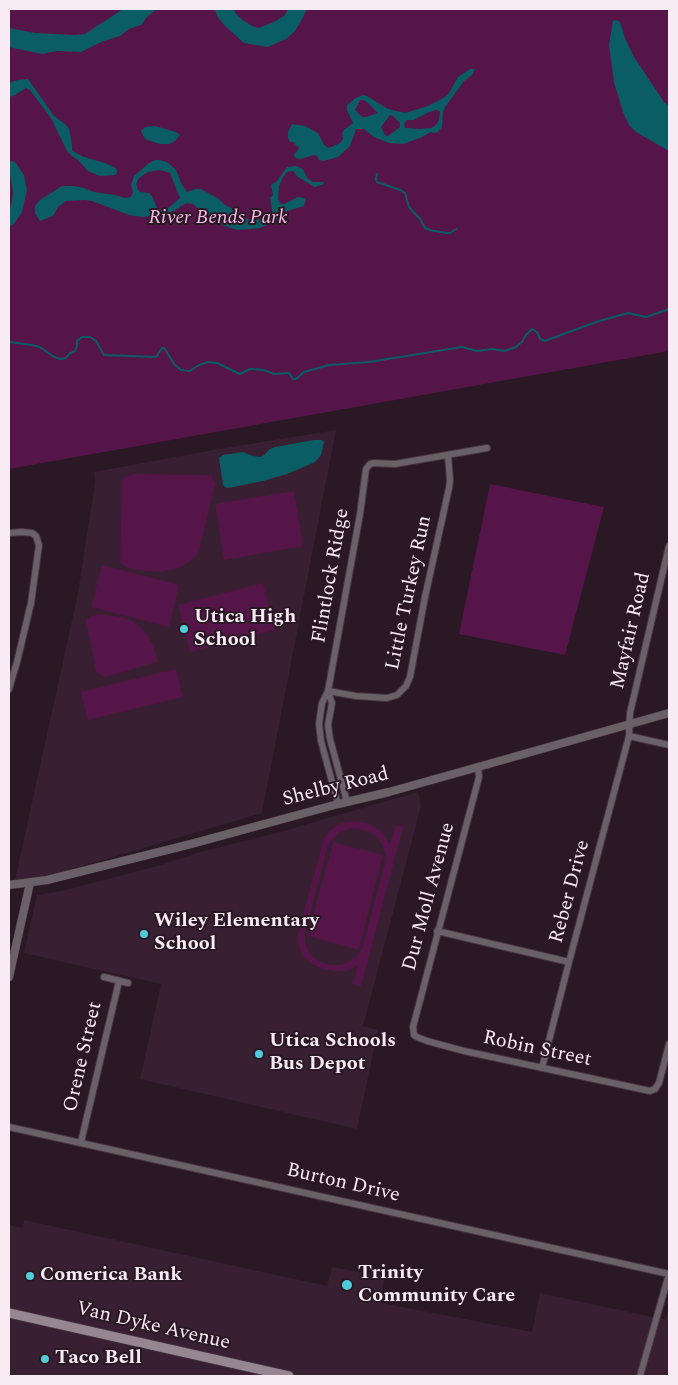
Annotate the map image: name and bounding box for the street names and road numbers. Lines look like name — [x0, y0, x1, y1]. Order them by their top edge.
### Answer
street label: Flintlock Ridge — [308, 507, 356, 645]
street label: Little Turkey Run — [382, 514, 438, 672]
street label: Mayfair Road — [607, 570, 657, 692]
street label: Shelby Road — [280, 763, 392, 813]
street label: Dur Moll Avenue — [399, 820, 461, 974]
street label: Reber Drive — [546, 838, 596, 946]
street label: Orene Street — [60, 999, 108, 1115]
street label: Robin Street — [480, 1027, 594, 1073]
street label: Burton Drive — [284, 1159, 402, 1209]
street label: Van Dyke Avenue — [74, 1298, 232, 1356]

